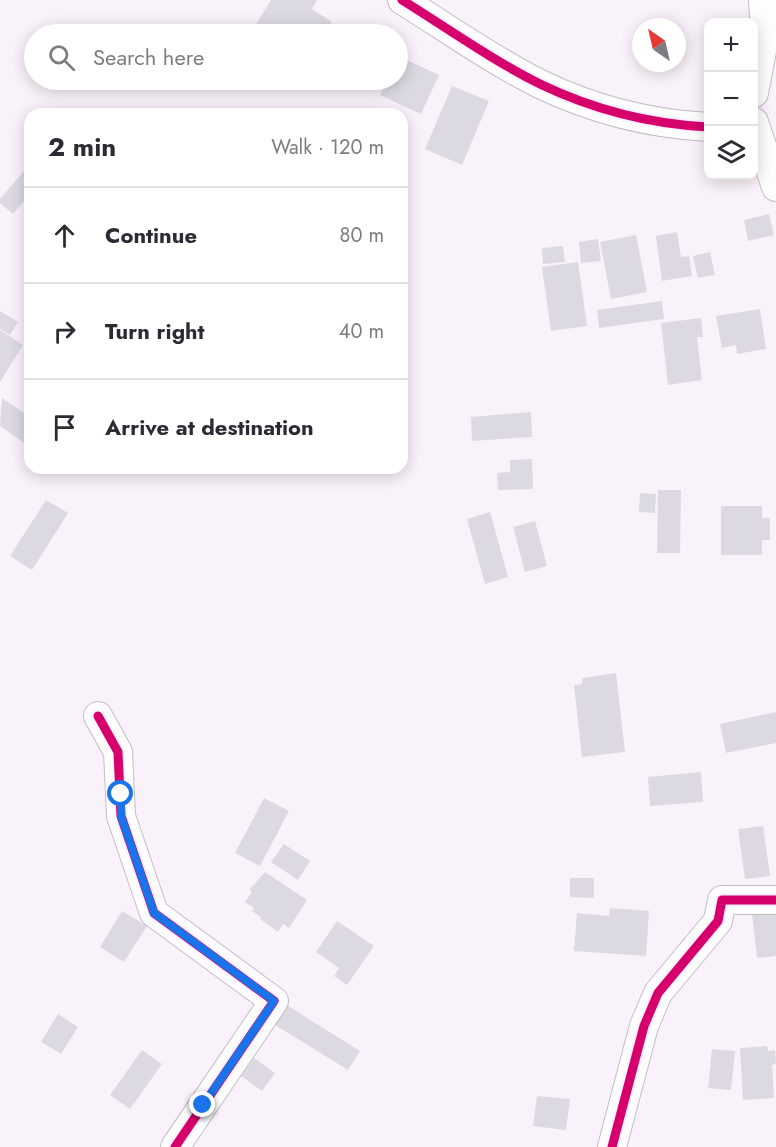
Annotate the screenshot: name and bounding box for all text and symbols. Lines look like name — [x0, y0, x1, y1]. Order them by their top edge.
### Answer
north arrow — [632, 18, 686, 72]
map controls — [704, 18, 758, 180]
button: + — [704, 18, 758, 72]
search box — [24, 24, 408, 90]
icon: search — [45, 41, 78, 74]
text: Search here — [93, 41, 204, 73]
button: − — [704, 72, 758, 126]
button: layers — [704, 126, 758, 180]
text: 2 min — [48, 128, 116, 166]
text: Walk · 120 m — [271, 133, 384, 162]
icon: ahead — [48, 219, 81, 252]
text: Continue — [105, 219, 197, 251]
text: 80 m — [339, 221, 384, 250]
icon: right — [48, 315, 81, 348]
text: Turn right — [105, 315, 205, 347]
text: 40 m — [339, 317, 384, 346]
icon: arrive — [48, 411, 81, 444]
text: Arrive at destination — [105, 411, 314, 443]
route start — [107, 780, 133, 806]
route end — [189, 1091, 215, 1117]

